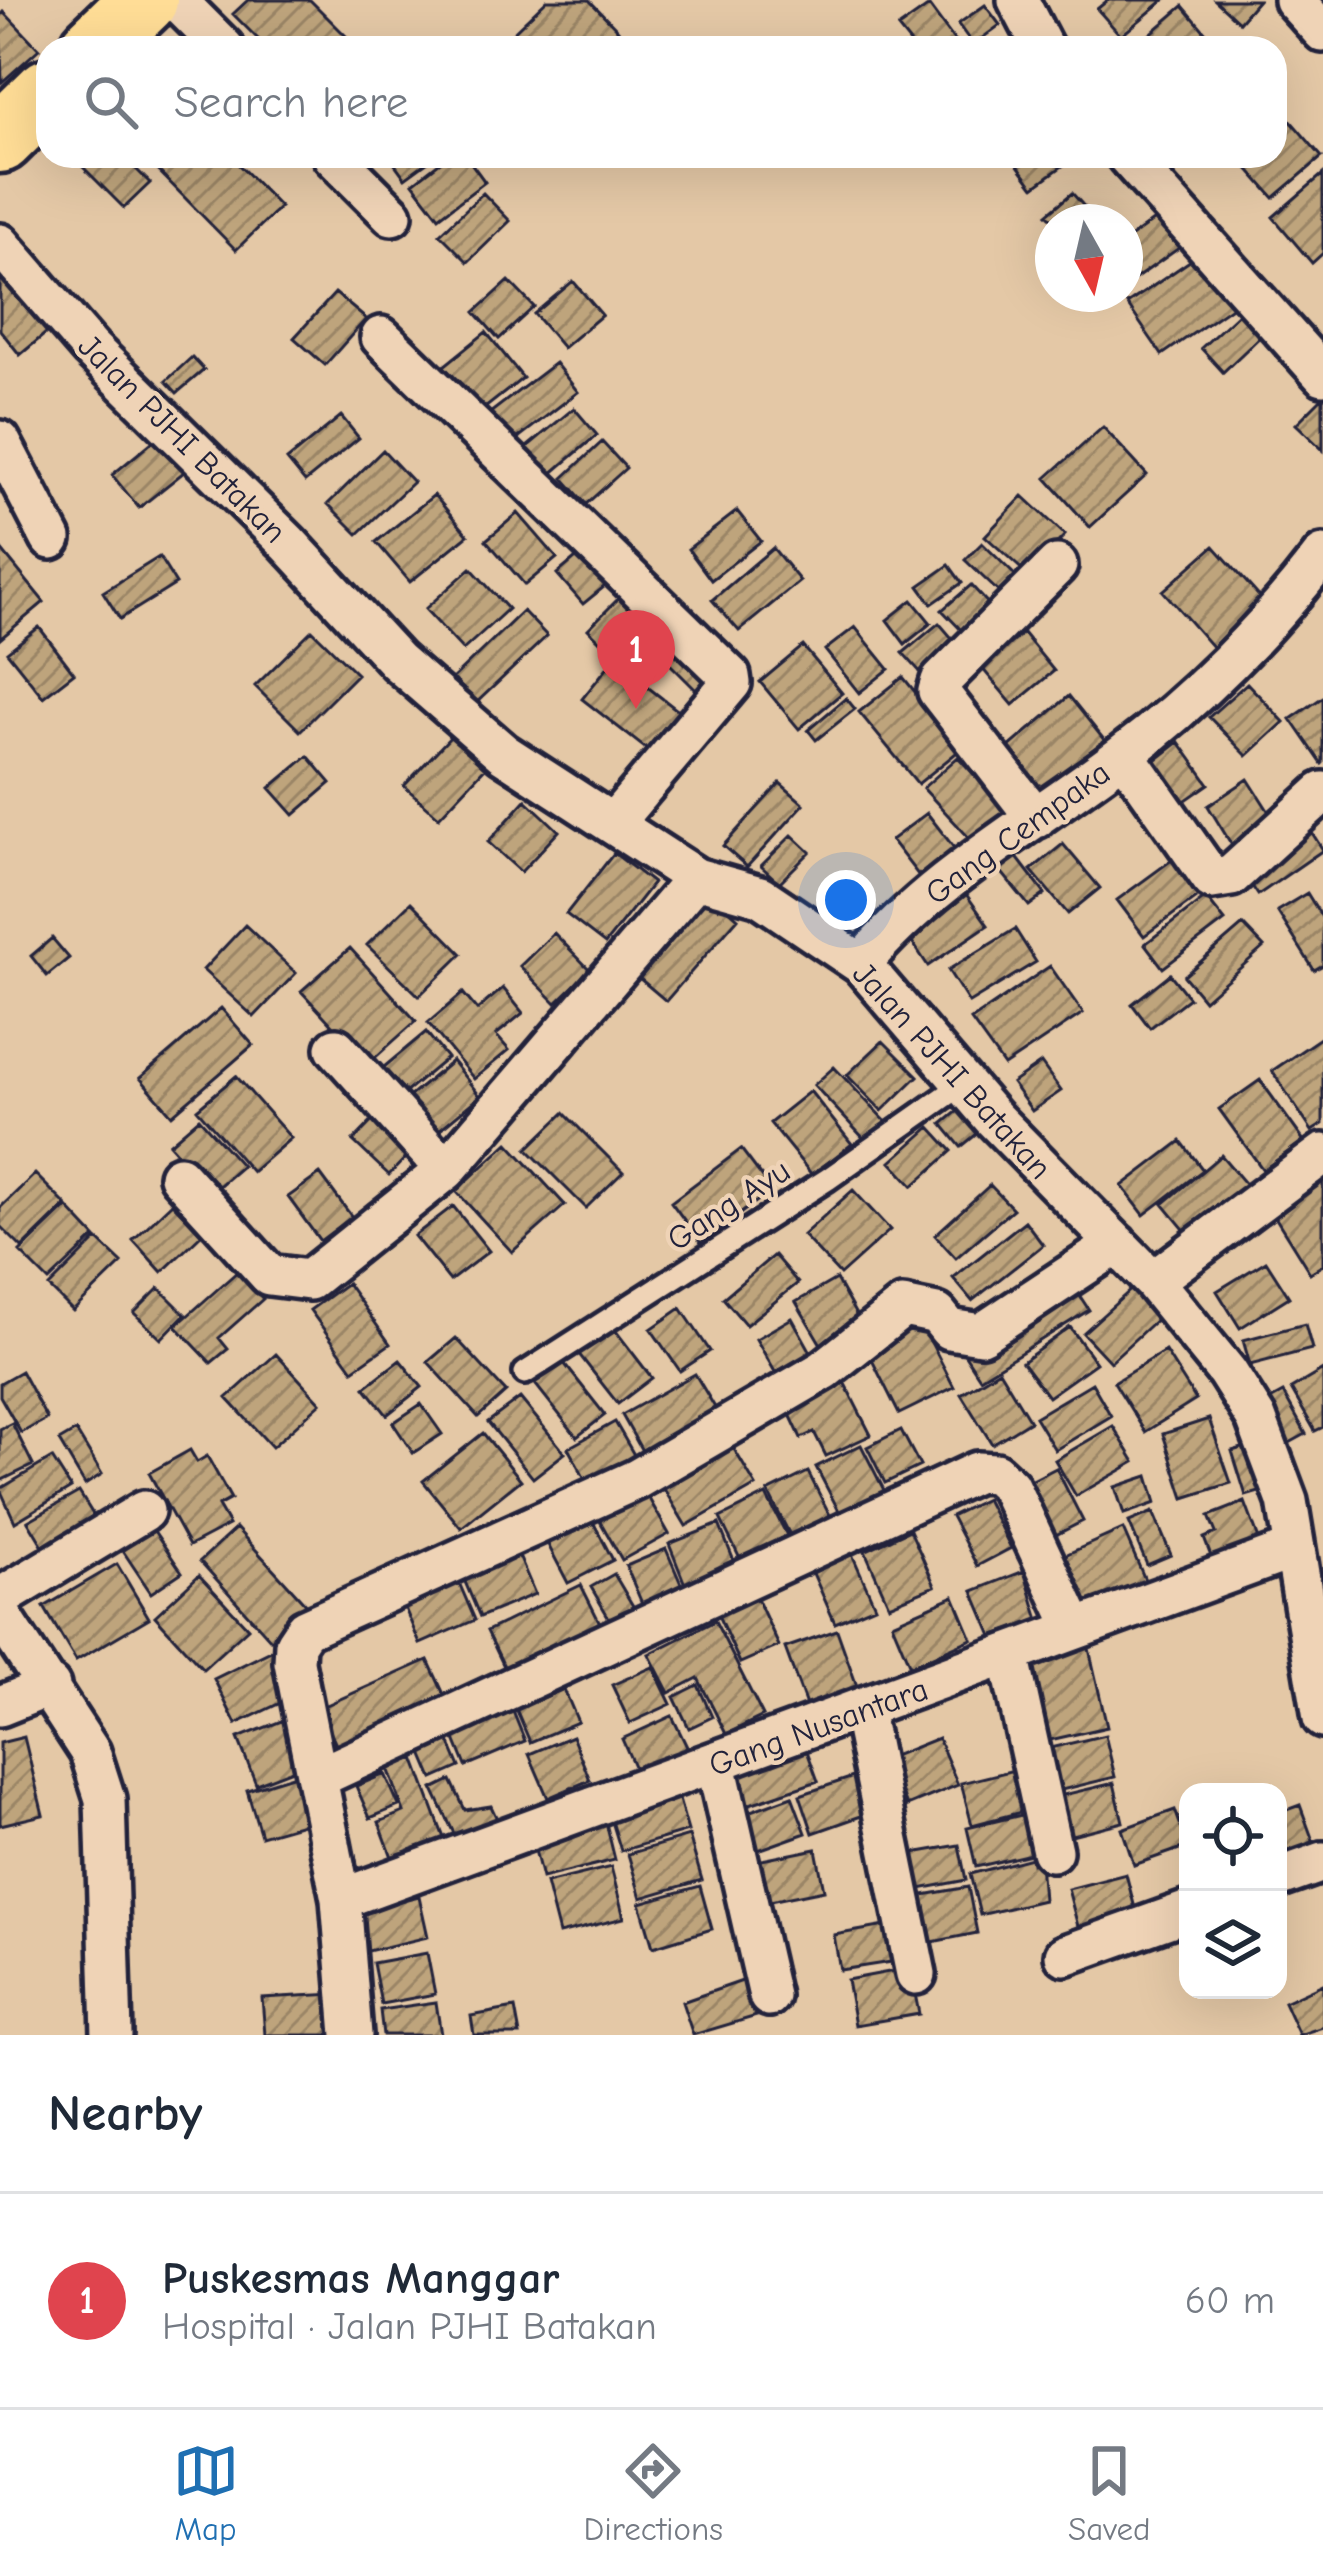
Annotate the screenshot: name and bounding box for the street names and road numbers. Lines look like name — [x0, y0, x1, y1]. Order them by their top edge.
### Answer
street label: Jalan PJHI Batakan — [70, 327, 294, 551]
street label: Gang Cempaka — [918, 753, 1117, 912]
street label: Jalan PJHI Batakan — [845, 955, 1059, 1187]
street label: Gang Ayu — [660, 1151, 797, 1258]
street label: Gang Nusantara — [704, 1670, 933, 1784]

